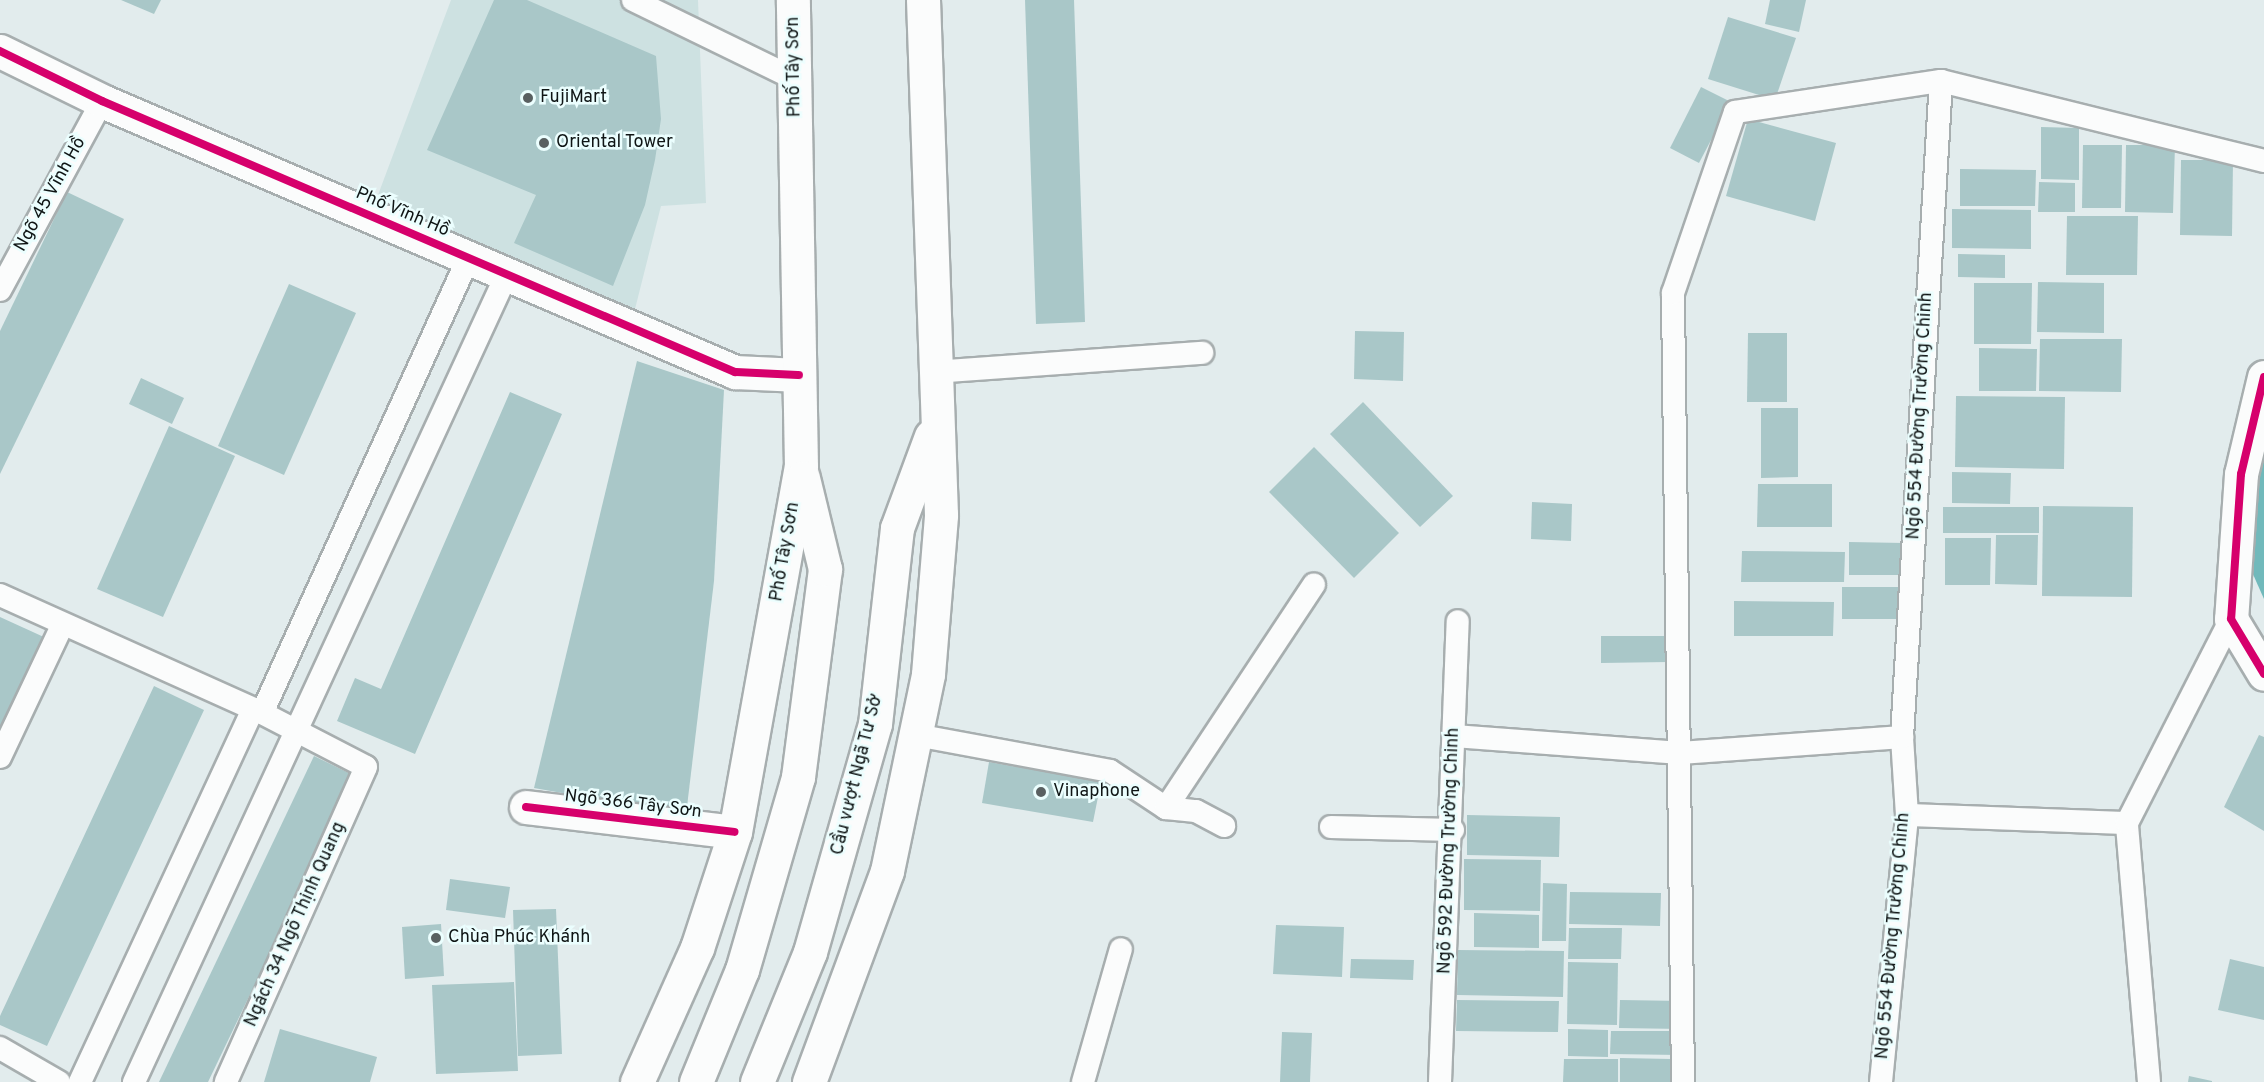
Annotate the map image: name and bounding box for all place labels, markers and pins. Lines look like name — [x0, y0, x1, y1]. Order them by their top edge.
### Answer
place label: FujiMart — [540, 87, 607, 109]
marker: FujiMart — [521, 91, 535, 105]
place label: Oriental Tower — [556, 132, 674, 154]
marker: Oriental Tower — [537, 136, 551, 150]
place label: Vinaphone — [1053, 781, 1140, 803]
marker: Vinaphone — [1034, 785, 1048, 799]
place label: Chùa Phúc Khánh — [448, 927, 590, 949]
marker: Chùa Phúc Khánh — [429, 931, 443, 945]

